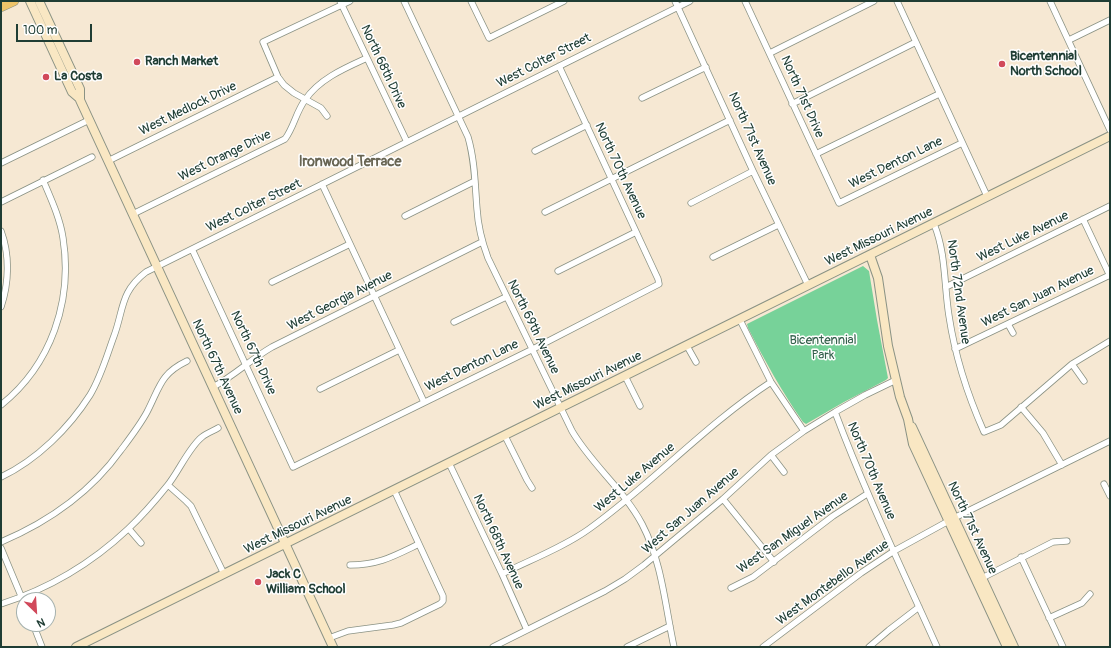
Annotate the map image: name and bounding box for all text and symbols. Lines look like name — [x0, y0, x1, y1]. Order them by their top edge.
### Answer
scale bar — [18, 16, 94, 42]
text: 100 m — [23, 23, 57, 38]
street label: North 68th Drive — [357, 23, 409, 111]
street label: West Colter Street — [494, 30, 594, 92]
place label: Bicentennial North School — [1010, 49, 1082, 80]
place label: Ranch Market — [145, 54, 218, 70]
street label: North 71st Drive — [777, 54, 827, 140]
marker: Ranch Market — [132, 57, 142, 67]
marker: Bicentennial North School — [997, 59, 1007, 69]
place label: La Costa — [54, 69, 102, 85]
marker: La Costa — [41, 72, 51, 82]
street label: West Medlock Drive — [137, 79, 239, 139]
street label: North 71st Avenue — [724, 90, 780, 188]
street label: North 70th Avenue — [591, 120, 649, 222]
street label: West Orange Drive — [176, 127, 274, 185]
street label: West Denton Lane — [847, 134, 945, 192]
district label: Ironwood Terrace — [299, 154, 401, 170]
street label: West Colter Street — [204, 176, 304, 236]
street label: West Missouri Avenue — [823, 204, 935, 270]
street label: West Luke Avenue — [975, 208, 1071, 266]
street label: North 72nd Avenue — [943, 239, 973, 345]
street label: West San Juan Avenue — [979, 263, 1097, 331]
street label: West Georgia Avenue — [285, 268, 395, 334]
street label: North 69th Avenue — [503, 277, 563, 377]
street label: North 67th Drive — [227, 309, 279, 397]
street label: North 67th Avenue — [188, 317, 246, 417]
park label: Bicentennial Park — [789, 333, 857, 364]
street label: West Denton Lane — [423, 337, 521, 395]
street label: West Missouri Avenue — [532, 348, 644, 414]
street label: North 70th Avenue — [843, 420, 899, 522]
street label: West Luke Avenue — [592, 440, 678, 516]
street label: West San Juan Avenue — [639, 465, 743, 557]
street label: North 71st Avenue — [944, 479, 1000, 577]
street label: West San Miguel Avenue — [735, 489, 851, 577]
street label: West Missouri Avenue — [242, 492, 354, 558]
street label: North 68th Avenue — [469, 492, 527, 592]
street label: West Montebello Avenue — [774, 537, 892, 629]
place label: Jack C William School — [266, 567, 346, 598]
marker: Jack C William School — [253, 577, 263, 587]
north arrow — [16, 592, 56, 632]
text: N — [35, 615, 47, 630]

